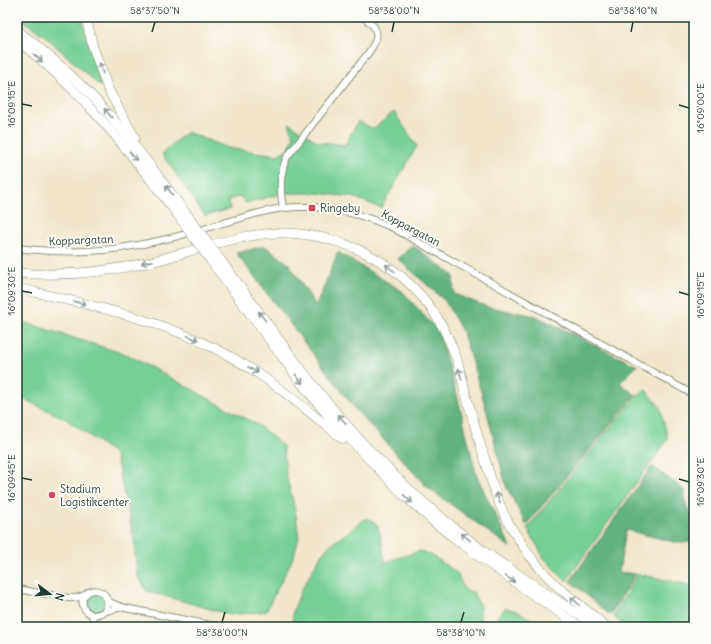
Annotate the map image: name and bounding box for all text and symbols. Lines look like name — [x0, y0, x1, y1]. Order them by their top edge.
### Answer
text: 58°37'50"N — [130, 4, 180, 17]
text: 58°38'00"N — [368, 4, 420, 17]
text: 58°38'10"N — [608, 4, 658, 17]
one-way arrow — [33, 53, 44, 62]
one-way arrow — [96, 63, 104, 75]
text: 16°09'15"E — [5, 81, 18, 127]
text: 16°09'00"E — [694, 83, 707, 133]
one-way arrow — [103, 108, 112, 119]
one-way arrow — [128, 151, 137, 161]
one-way arrow — [165, 185, 174, 196]
place label: Ringeby — [320, 201, 360, 215]
marker: Ringeby — [307, 203, 317, 213]
street label: Koppargatan — [379, 207, 443, 249]
street label: Koppargatan — [48, 232, 114, 248]
one-way arrow — [141, 259, 154, 267]
one-way arrow — [385, 264, 396, 272]
text: 16°09'30"E — [5, 266, 18, 315]
text: 16°09'15"E — [694, 272, 707, 318]
one-way arrow — [73, 300, 86, 308]
one-way arrow — [258, 311, 266, 322]
one-way arrow — [187, 335, 199, 343]
one-way arrow — [247, 367, 259, 375]
one-way arrow — [456, 368, 464, 381]
one-way arrow — [294, 373, 303, 384]
one-way arrow — [337, 414, 346, 424]
text: 16°09'45"E — [5, 454, 18, 502]
text: 16°09'30"E — [694, 457, 707, 506]
place label: Stadium Logistikcenter — [60, 482, 129, 509]
marker: Stadium Logistikcenter — [47, 490, 57, 500]
one-way arrow — [493, 493, 501, 505]
one-way arrow — [403, 494, 413, 503]
one-way arrow — [461, 533, 472, 542]
north arrow — [30, 574, 70, 614]
one-way arrow — [504, 575, 515, 583]
text: N — [52, 591, 67, 602]
one-way arrow — [570, 597, 580, 606]
text: 58°38'00"N — [196, 626, 248, 639]
text: 58°38'10"N — [436, 626, 486, 639]

